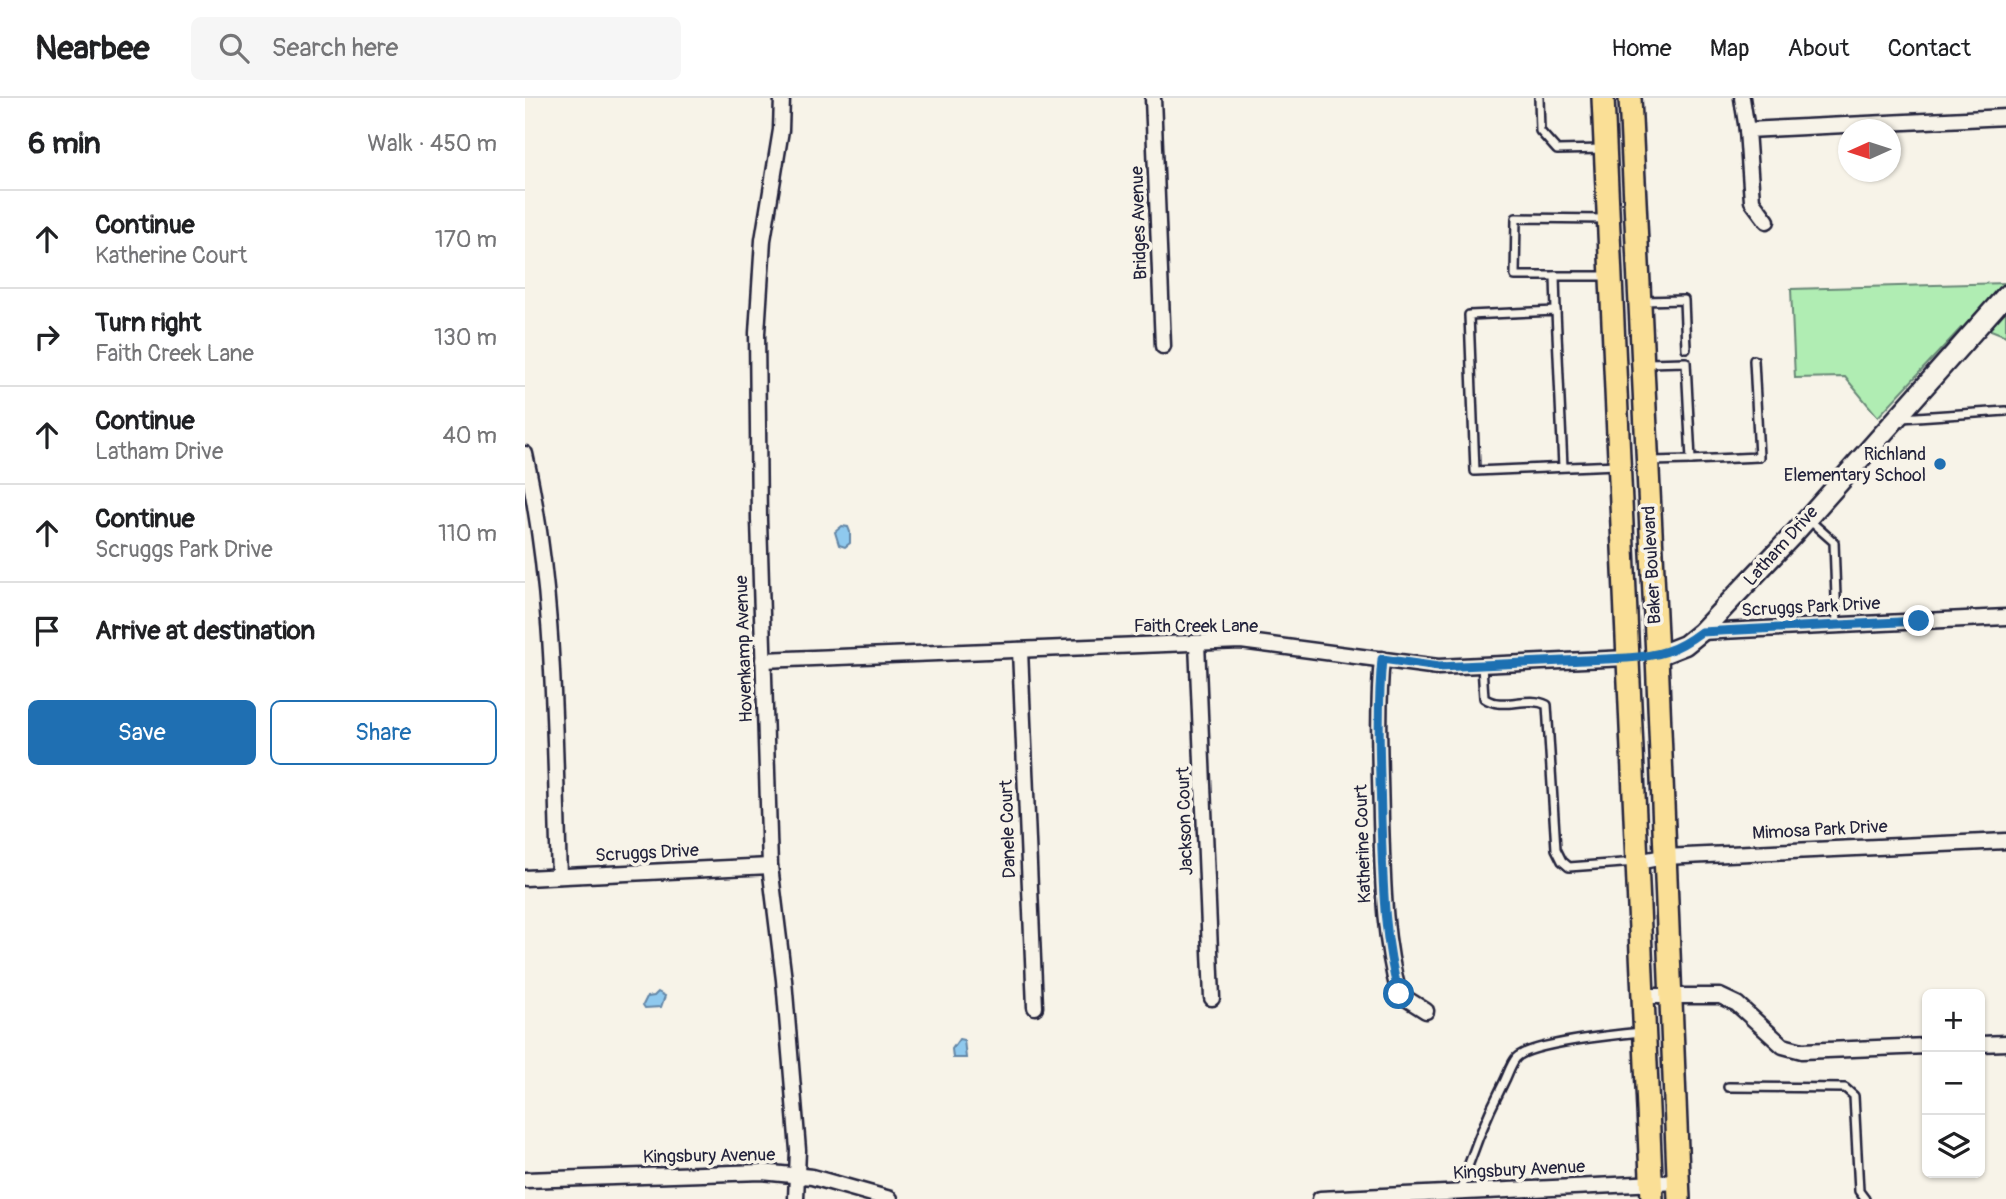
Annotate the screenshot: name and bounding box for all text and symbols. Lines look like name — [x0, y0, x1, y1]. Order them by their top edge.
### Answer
search box — [191, 17, 681, 80]
text: Nearbee — [35, 28, 149, 69]
icon: search — [215, 29, 253, 67]
text: Search here — [271, 32, 398, 64]
text: Home — [1611, 34, 1672, 63]
text: Map — [1710, 34, 1750, 63]
text: About — [1788, 34, 1850, 63]
text: Contact — [1888, 34, 1971, 63]
north arrow — [1838, 119, 1901, 182]
text: 6 min — [28, 125, 101, 162]
text: Walk · 450 m — [367, 129, 497, 158]
street label: Bridges Avenue — [1126, 166, 1152, 280]
text: Continue — [95, 209, 195, 241]
icon: ahead — [28, 220, 66, 258]
text: 170 m — [435, 225, 497, 254]
text: Katherine Court — [95, 241, 247, 270]
text: Turn right — [95, 307, 201, 339]
icon: right — [28, 318, 66, 356]
text: 130 m — [434, 323, 497, 352]
text: Faith Creek Lane — [95, 339, 254, 368]
text: Continue — [95, 405, 195, 437]
icon: ahead — [28, 416, 66, 454]
text: 40 m — [443, 421, 497, 450]
text: Latham Drive — [95, 437, 223, 466]
place label: Richland Elementary School — [1784, 443, 1926, 487]
marker: Richland Elementary School — [1932, 456, 1948, 472]
street label: Latham Drive — [1739, 501, 1823, 591]
text: Continue — [95, 503, 195, 535]
street label: Baker Boulevard — [1637, 505, 1667, 625]
icon: ahead — [28, 514, 66, 552]
text: 110 m — [438, 519, 497, 548]
text: Scruggs Park Drive — [95, 535, 273, 564]
street label: Hovenkamp Avenue — [730, 575, 758, 723]
street label: Scruggs Park Drive — [1741, 592, 1881, 622]
route end — [1903, 605, 1934, 636]
icon: arrive — [28, 612, 66, 650]
text: Arrive at destination — [95, 615, 315, 647]
street label: Faith Creek Lane — [1134, 615, 1258, 638]
button: Save — [28, 700, 256, 765]
button: Share — [270, 700, 497, 765]
street label: Jackson Court — [1172, 766, 1198, 876]
street label: Danele Court — [995, 779, 1021, 879]
street label: Katherine Court — [1349, 783, 1377, 904]
street label: Mimosa Park Drive — [1752, 815, 1888, 845]
street label: Scruggs Drive — [595, 839, 699, 867]
route start — [1383, 978, 1414, 1009]
map controls — [1922, 989, 1985, 1178]
button: + — [1922, 989, 1985, 1052]
button: − — [1922, 1052, 1985, 1115]
button: layers — [1922, 1115, 1985, 1178]
street label: Kingsbury Avenue — [643, 1143, 776, 1169]
street label: Kingsbury Avenue — [1452, 1155, 1586, 1185]

